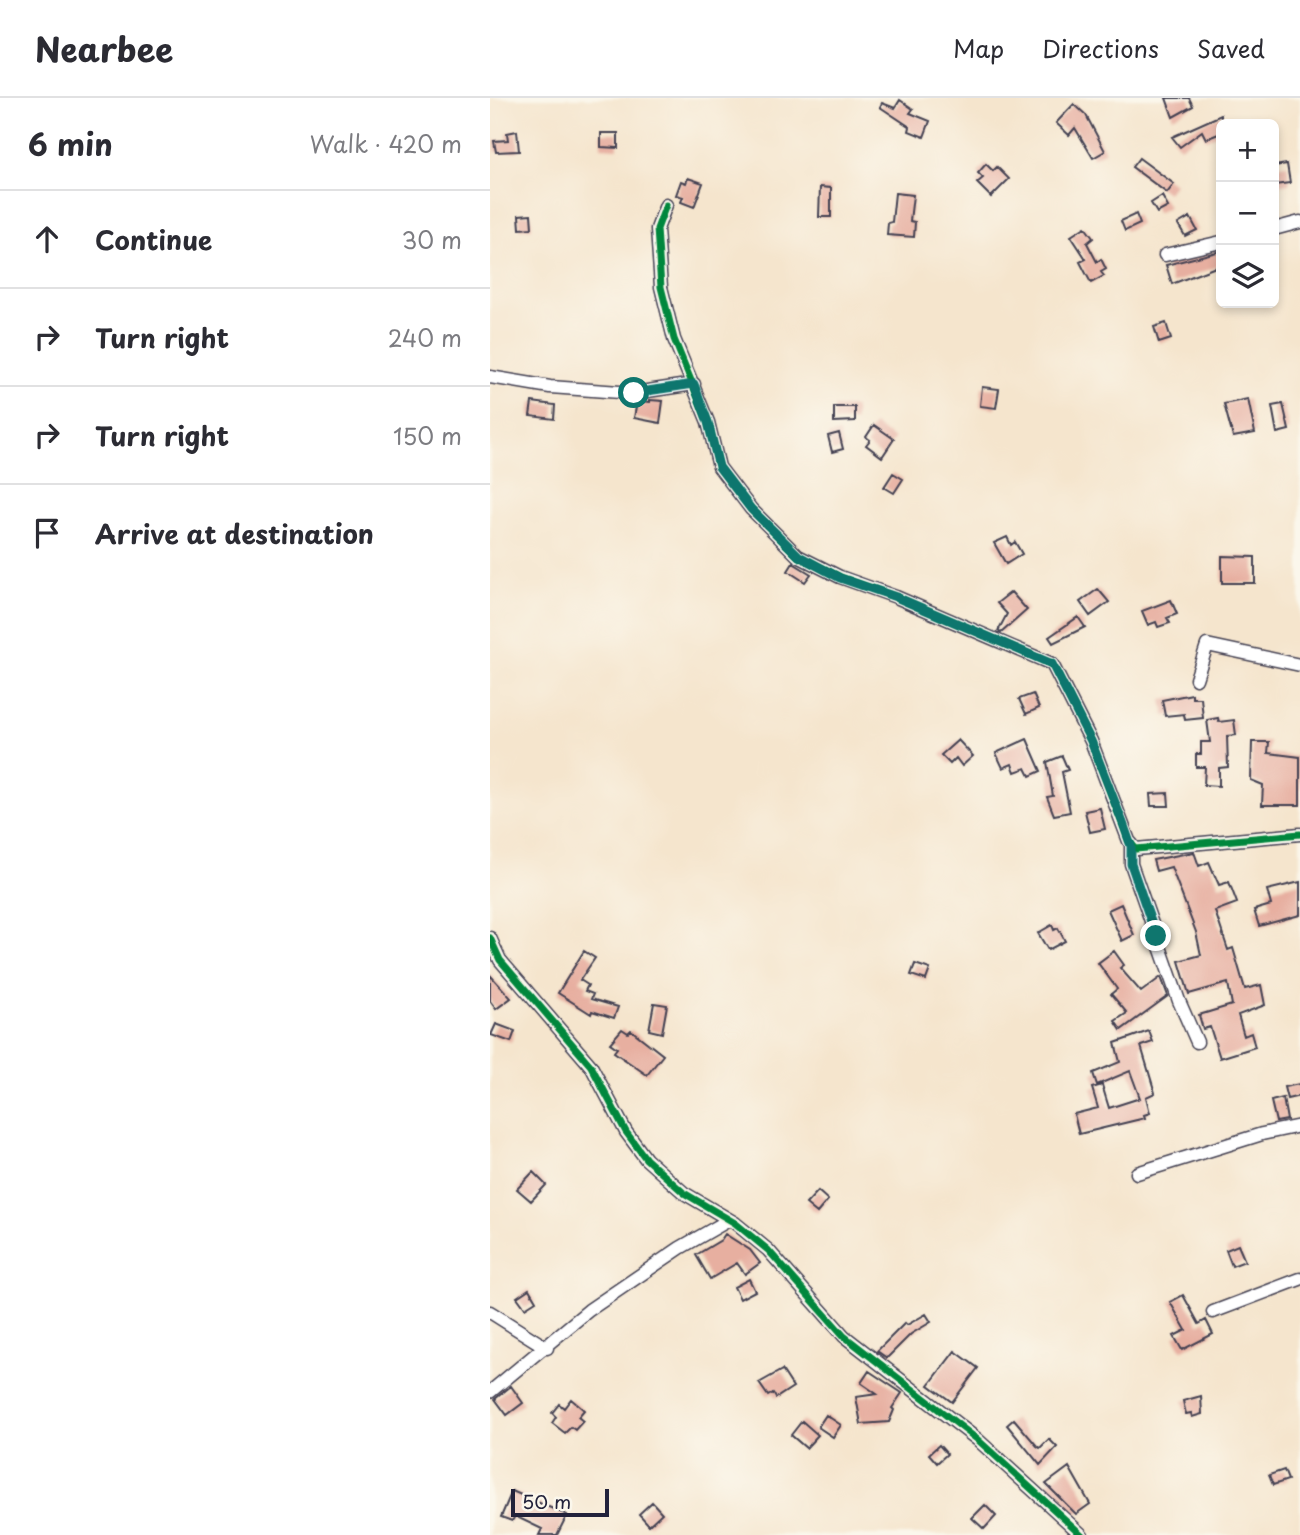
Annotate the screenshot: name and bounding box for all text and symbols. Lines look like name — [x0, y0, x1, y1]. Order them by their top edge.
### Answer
text: Nearbee — [35, 23, 173, 73]
text: Map — [953, 30, 1004, 66]
text: Directions — [1042, 30, 1159, 66]
text: Saved — [1197, 30, 1265, 66]
map controls — [1216, 119, 1279, 308]
button: + — [1216, 119, 1279, 182]
text: 6 min — [28, 121, 113, 166]
text: Walk · 420 m — [310, 126, 462, 161]
button: − — [1216, 182, 1279, 245]
icon: ahead — [28, 220, 66, 258]
text: Continue — [95, 220, 212, 259]
text: 30 m — [401, 222, 462, 257]
button: layers — [1216, 245, 1279, 308]
icon: right — [28, 318, 66, 356]
text: Turn right — [95, 318, 229, 357]
text: 240 m — [388, 320, 462, 355]
route start — [618, 377, 649, 408]
icon: right — [28, 416, 66, 454]
text: Turn right — [95, 416, 229, 455]
text: 150 m — [393, 418, 462, 453]
icon: arrive — [28, 514, 66, 552]
text: Arrive at destination — [95, 514, 374, 553]
route end — [1140, 920, 1171, 951]
scale bar — [511, 1486, 609, 1518]
text: 50 m — [522, 1487, 571, 1515]

